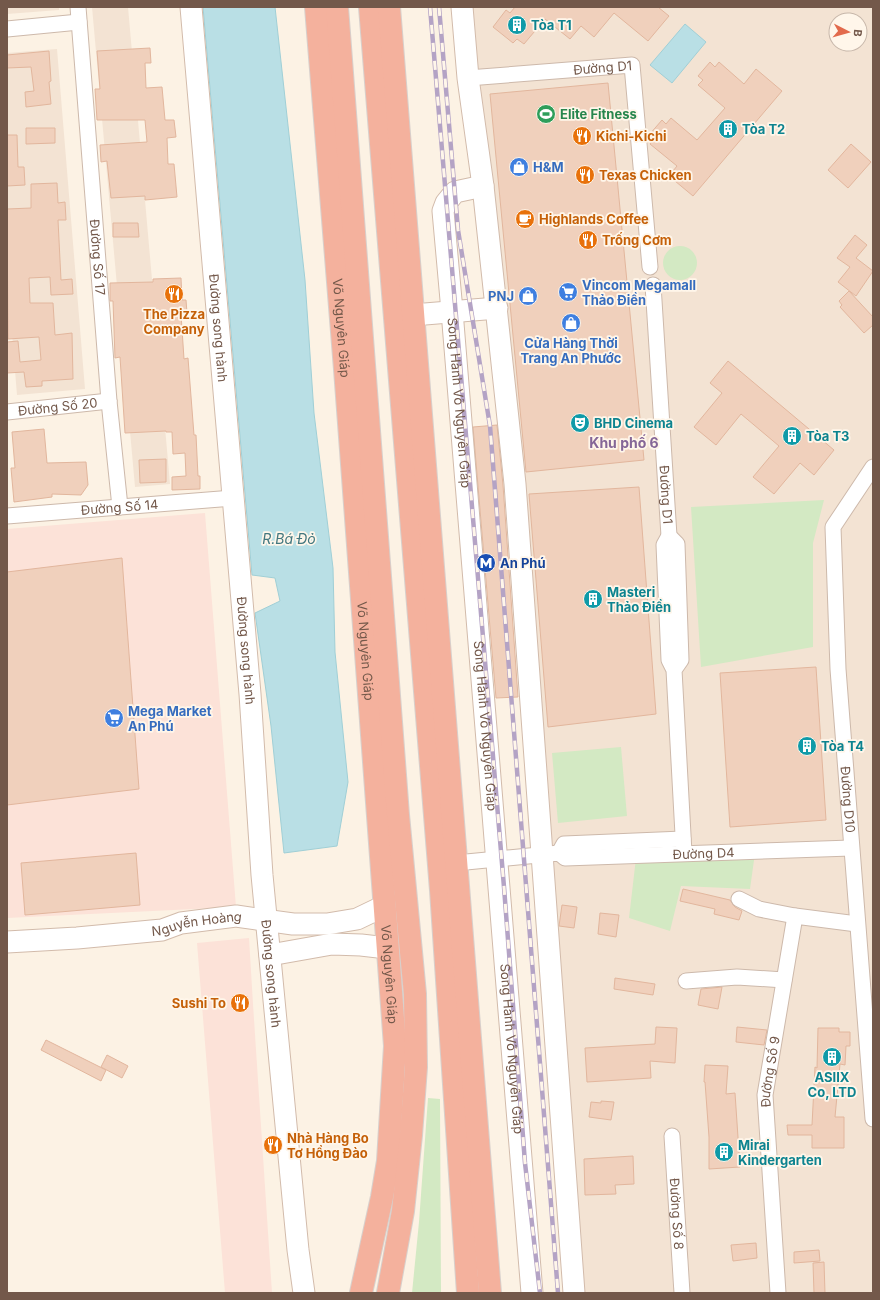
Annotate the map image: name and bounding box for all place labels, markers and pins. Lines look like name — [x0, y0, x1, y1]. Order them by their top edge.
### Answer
building icon: Tòa T1 — [506, 14, 528, 36]
place label: Tòa T1 — [531, 17, 572, 33]
sports icon: Elite Fitness — [535, 103, 557, 125]
place label: Elite Fitness — [560, 106, 637, 122]
building icon: Tòa T2 — [717, 118, 739, 140]
place label: Tòa T2 — [742, 121, 785, 137]
restaurant icon: Kichi-Kichi — [571, 125, 593, 147]
place label: Kichi-Kichi — [596, 128, 667, 144]
shop icon: H&M — [508, 156, 530, 178]
place label: H&M — [533, 159, 564, 175]
restaurant icon: Texas Chicken — [574, 164, 596, 186]
place label: Texas Chicken — [599, 167, 692, 183]
cafe icon: Highlands Coffee — [514, 208, 536, 230]
place label: Highlands Coffee — [539, 211, 649, 227]
restaurant icon: Trống Cơm — [577, 229, 599, 251]
place label: Trống Cơm — [602, 232, 672, 248]
place label: Vincom Megamall Thảo Điền — [582, 277, 696, 308]
supermarket icon: Vincom Megamall Thảo Điền — [557, 281, 579, 303]
restaurant icon: The Pizza Company — [163, 283, 185, 305]
shop icon: PNJ — [517, 285, 539, 307]
place label: PNJ — [488, 288, 514, 304]
place label: The Pizza Company — [143, 306, 205, 337]
shop icon: Cửa Hàng Thời Trang An Phước — [560, 312, 582, 334]
place label: Cửa Hàng Thời Trang An Phước — [521, 335, 622, 366]
theatre icon: BHD Cinema — [569, 412, 591, 434]
place label: BHD Cinema — [594, 415, 673, 431]
building icon: Tòa T3 — [781, 425, 803, 447]
place label: Tòa T3 — [806, 428, 849, 444]
metro station icon: An Phú — [475, 552, 497, 574]
place label: An Phú — [500, 555, 546, 571]
place label: Masteri Thảo Điền — [607, 584, 671, 615]
building icon: Masteri Thảo Điền — [582, 588, 604, 610]
place label: Mega Market An Phú — [128, 703, 212, 734]
supermarket icon: Mega Market An Phú — [103, 707, 125, 729]
building icon: Tòa T4 — [796, 735, 818, 757]
place label: Tòa T4 — [821, 738, 864, 754]
restaurant icon: Sushi To — [229, 992, 251, 1014]
place label: Sushi To — [172, 995, 226, 1011]
building icon: ASIIX Co, LTD — [821, 1046, 843, 1068]
place label: ASIIX Co, LTD — [808, 1069, 856, 1100]
place label: Nhà Hàng Bo Tơ Hồng Đào — [287, 1130, 369, 1161]
restaurant icon: Nhà Hàng Bo Tơ Hồng Đào — [262, 1134, 284, 1156]
place label: Mirai Kindergarten — [738, 1137, 822, 1168]
building icon: Mirai Kindergarten — [713, 1141, 735, 1163]

